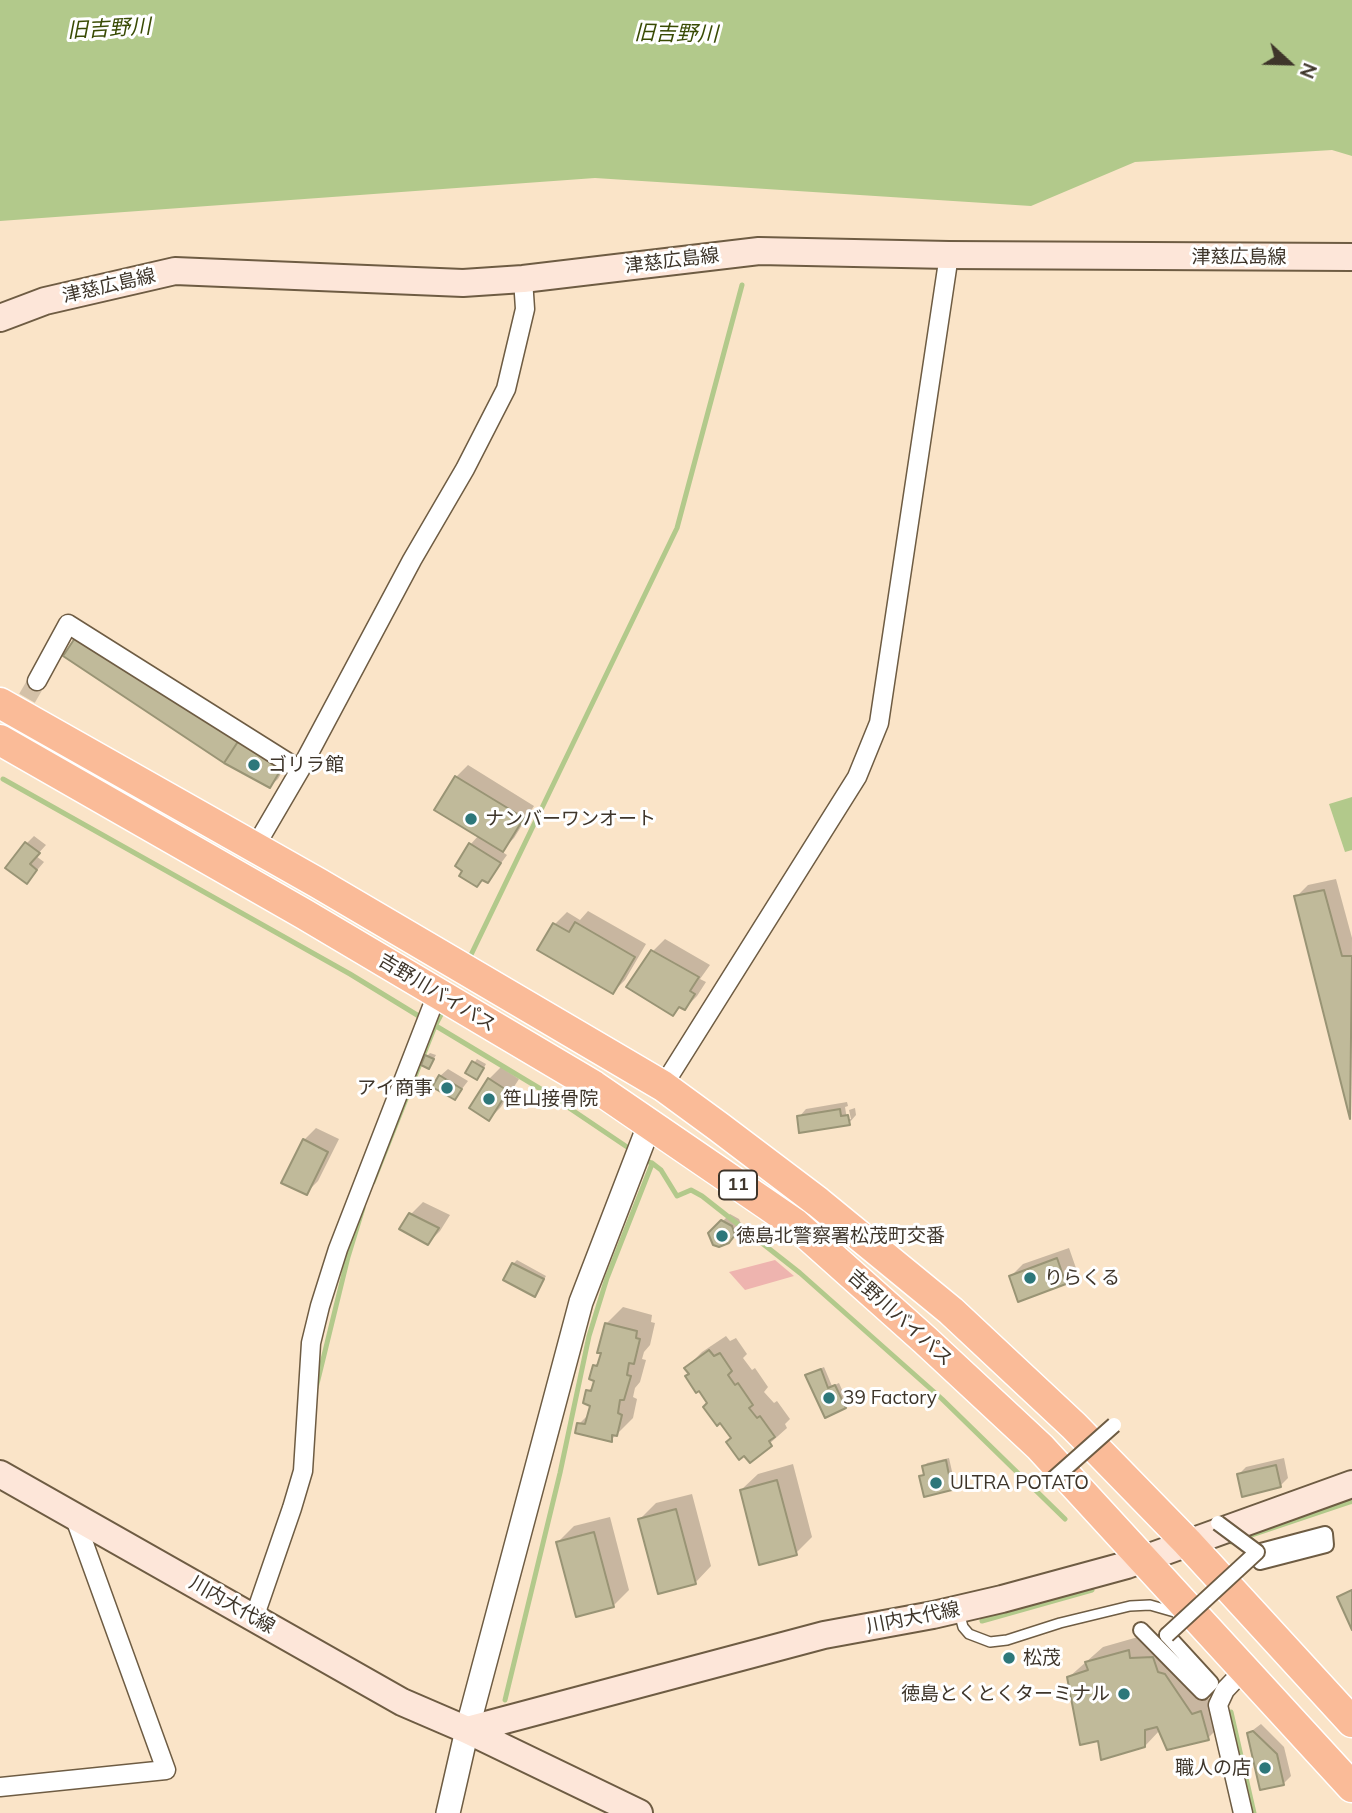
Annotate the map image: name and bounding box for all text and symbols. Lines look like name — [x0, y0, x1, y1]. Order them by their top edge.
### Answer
water label: 旧吉野川 — [66, 14, 152, 44]
water label: 旧吉野川 — [634, 21, 718, 47]
north arrow — [1254, 28, 1324, 98]
text: N — [1295, 60, 1322, 82]
street label: 津慈広島線 — [623, 244, 721, 278]
street label: 津慈広島線 — [1192, 246, 1286, 268]
street label: 津慈広島線 — [60, 264, 158, 308]
place label: ゴリラ館 — [268, 754, 344, 776]
marker: ゴリラ館 — [246, 757, 262, 773]
place label: ナンバーワンオート — [485, 808, 656, 830]
marker: ナンバーワンオート — [463, 811, 479, 827]
street label: 吉野川バイパス — [374, 949, 500, 1037]
place label: アイ商事 — [357, 1077, 433, 1099]
marker: アイ商事 — [439, 1080, 455, 1096]
place label: 笹山接骨院 — [503, 1088, 598, 1110]
marker: 笹山接骨院 — [481, 1091, 497, 1107]
road number: 11 — [719, 1170, 757, 1200]
place label: 徳島北警察署松茂町交番 — [736, 1225, 945, 1247]
marker: 徳島北警察署松茂町交番 — [714, 1228, 730, 1244]
street label: 吉野川バイパス — [843, 1265, 957, 1371]
place label: りらくる — [1044, 1267, 1120, 1289]
marker: りらくる — [1022, 1270, 1038, 1286]
place label: 39 Factory — [843, 1387, 937, 1409]
marker: 39 Factory — [821, 1390, 837, 1406]
place label: ULTRA POTATO — [950, 1472, 1089, 1494]
marker: ULTRA POTATO — [928, 1475, 944, 1491]
street label: 川内大代線 — [185, 1571, 279, 1639]
street label: 川内大代線 — [864, 1598, 962, 1638]
place label: 松茂 — [1023, 1647, 1061, 1669]
marker: 松茂 — [1001, 1650, 1017, 1666]
place label: 徳島とくとくターミナル — [901, 1683, 1110, 1705]
marker: 徳島とくとくターミナル — [1116, 1686, 1132, 1702]
place label: 職人の店 — [1175, 1757, 1251, 1779]
marker: 職人の店 — [1257, 1760, 1273, 1776]

